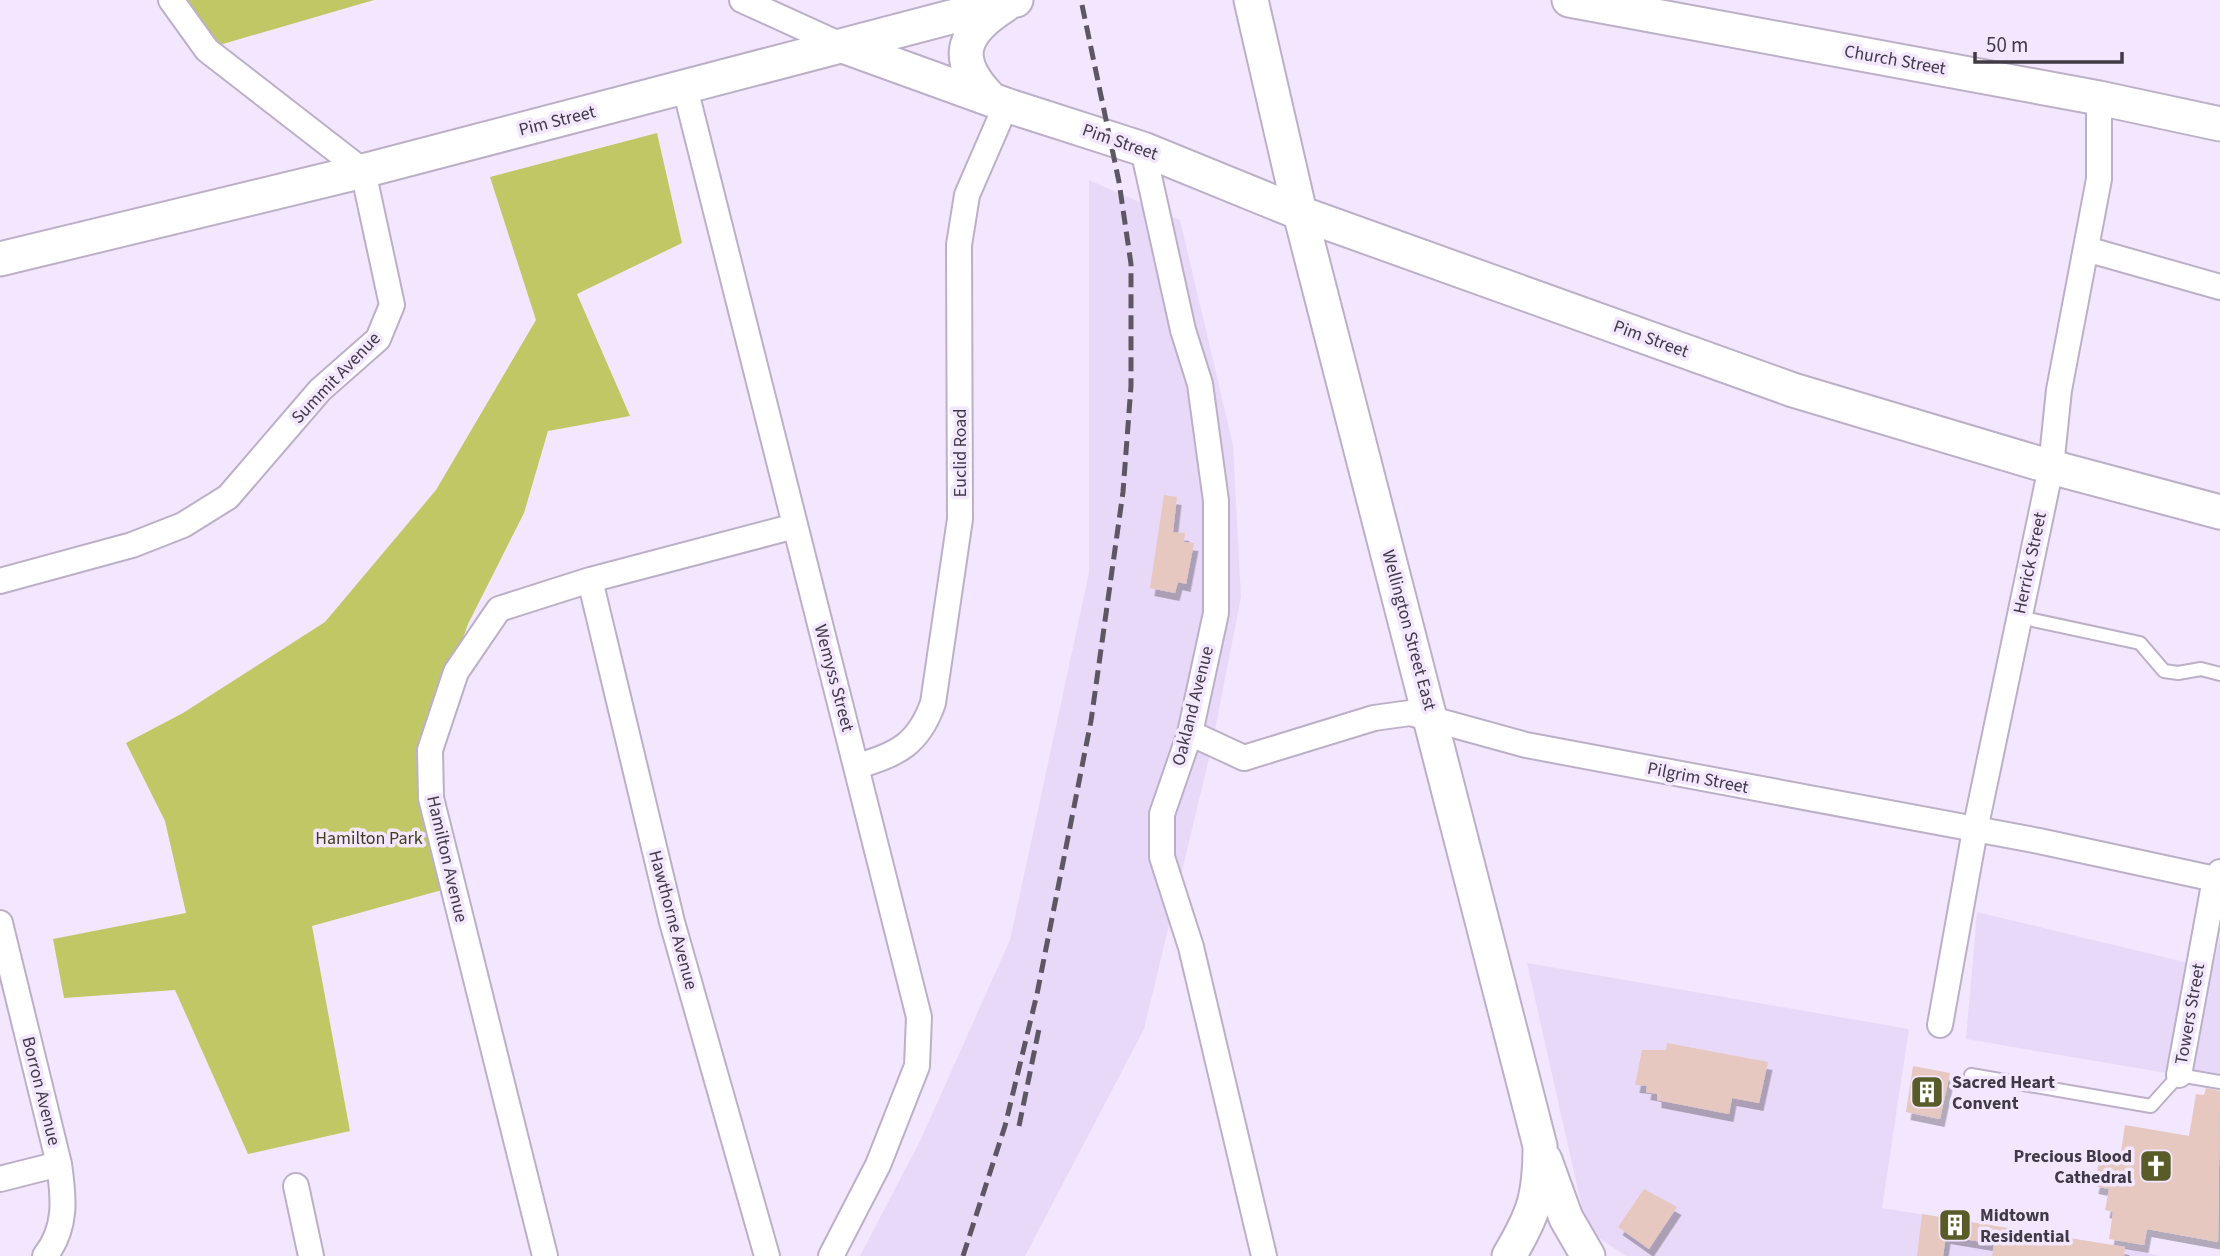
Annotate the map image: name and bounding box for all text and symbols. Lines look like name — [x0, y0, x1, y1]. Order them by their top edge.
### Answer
scale bar — [1975, 21, 2122, 65]
text: 50 m — [1986, 30, 2028, 60]
street label: Church Street — [1842, 39, 1948, 81]
street label: Pim Street — [516, 99, 598, 143]
street label: Pim Street — [1079, 117, 1161, 167]
street label: Pim Street — [1610, 314, 1692, 364]
street label: Summit Avenue — [286, 327, 386, 429]
street label: Euclid Road — [948, 409, 973, 497]
street label: Herrick Street — [2007, 510, 2053, 616]
street label: Wellington Street East — [1376, 547, 1442, 713]
street label: Wemyss Street — [808, 622, 860, 734]
street label: Oakland Avenue — [1166, 643, 1220, 768]
street label: Pilgrim Street — [1645, 756, 1751, 800]
street label: Hamilton Avenue — [420, 793, 474, 925]
park label: Hamilton Park — [315, 826, 423, 851]
street label: Hawthorne Avenue — [642, 847, 704, 993]
street label: Towers Street — [2169, 961, 2211, 1067]
street label: Borron Avenue — [15, 1034, 67, 1148]
place label: Sacred Heart Convent — [1952, 1070, 2055, 1116]
building icon: Sacred Heart Convent — [1908, 1073, 1946, 1111]
place label: Precious Blood Cathedral — [2013, 1144, 2132, 1190]
church icon: Precious Blood Cathedral — [2137, 1147, 2175, 1185]
place label: Midtown Residential — [1980, 1203, 2070, 1249]
building icon: Midtown Residential — [1936, 1206, 1974, 1244]

